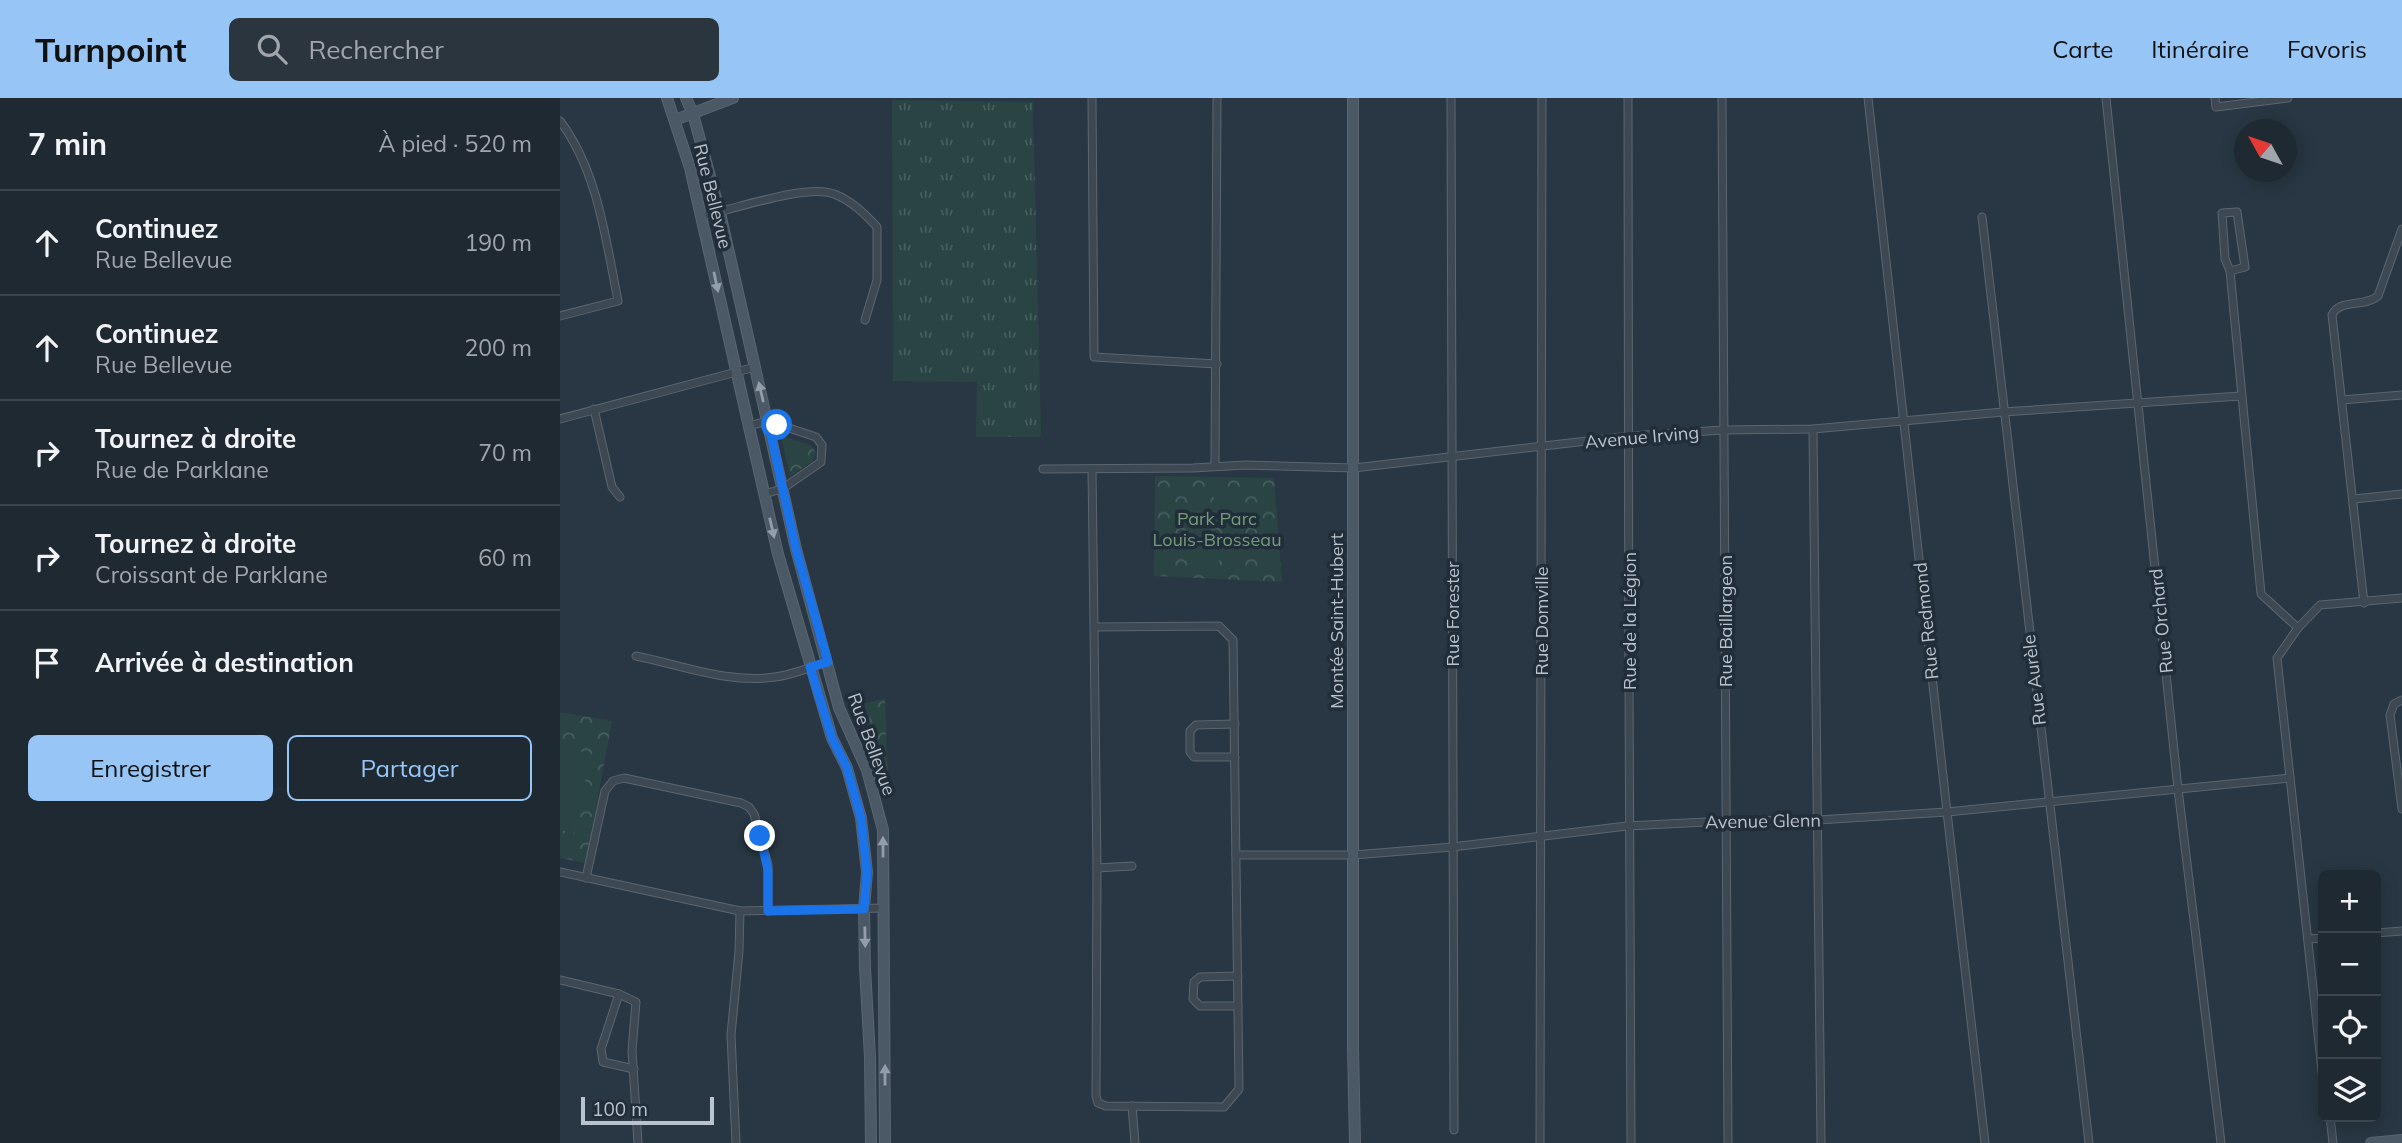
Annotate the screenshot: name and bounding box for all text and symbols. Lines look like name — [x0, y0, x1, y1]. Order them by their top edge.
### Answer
search box — [229, 18, 719, 81]
text: Turnpoint — [35, 29, 187, 70]
icon: search — [253, 30, 291, 68]
text: Rechercher — [309, 33, 444, 66]
text: Carte — [2052, 34, 2113, 64]
text: Itinéraire — [2151, 34, 2249, 64]
text: Favoris — [2287, 34, 2367, 64]
north arrow — [2234, 119, 2297, 182]
text: 7 min — [28, 125, 107, 163]
text: À pied · 520 m — [379, 129, 532, 158]
street label: Rue Bellevue — [689, 141, 737, 251]
text: Continuez — [95, 212, 219, 245]
icon: ahead — [28, 224, 66, 262]
text: 190 m — [464, 228, 532, 257]
text: Rue Bellevue — [95, 245, 232, 274]
one-way arrow — [710, 271, 721, 293]
text: Continuez — [95, 317, 219, 350]
icon: ahead — [28, 329, 66, 367]
text: 200 m — [464, 333, 532, 362]
text: Rue Bellevue — [95, 350, 232, 379]
one-way arrow — [755, 381, 766, 403]
route start — [761, 409, 792, 440]
street label: Avenue Irving — [1584, 421, 1700, 453]
text: Tournez à droite — [95, 422, 296, 455]
icon: right — [28, 434, 66, 472]
text: 70 m — [478, 438, 532, 467]
text: Rue de Parklane — [95, 455, 269, 484]
park label: Park Parc Louis-Brosseau — [1152, 507, 1282, 551]
one-way arrow — [766, 517, 777, 539]
text: Tournez à droite — [95, 527, 296, 560]
street label: Montée Saint-Hubert — [1325, 533, 1348, 709]
icon: right — [28, 539, 66, 577]
text: 60 m — [478, 543, 532, 572]
street label: Rue de la Légion — [1618, 552, 1641, 690]
street label: Rue Baillargeon — [1714, 555, 1737, 687]
text: Croissant de Parklane — [95, 560, 328, 589]
street label: Rue Forester — [1441, 561, 1464, 666]
street label: Rue Redmond — [1908, 561, 1944, 681]
street label: Rue Domville — [1530, 567, 1553, 675]
street label: Rue Orchard — [2144, 568, 2178, 674]
street label: Rue Aurèle — [2017, 633, 2051, 727]
icon: arrive — [28, 644, 66, 682]
text: Arrivée à destination — [95, 646, 354, 679]
street label: Rue Bellevue — [843, 690, 901, 798]
button: Enregistrer — [28, 735, 273, 801]
button: Partager — [287, 735, 532, 801]
street label: Avenue Glenn — [1705, 808, 1821, 834]
route end — [744, 820, 775, 851]
one-way arrow — [877, 836, 889, 858]
map controls — [2318, 870, 2381, 1122]
button: + — [2318, 870, 2381, 933]
one-way arrow — [859, 926, 870, 948]
button: − — [2318, 933, 2381, 996]
button: locate — [2318, 996, 2381, 1059]
button: layers — [2318, 1059, 2381, 1122]
one-way arrow — [879, 1064, 891, 1086]
scale bar — [581, 1094, 714, 1126]
text: 100 m — [592, 1097, 648, 1121]

